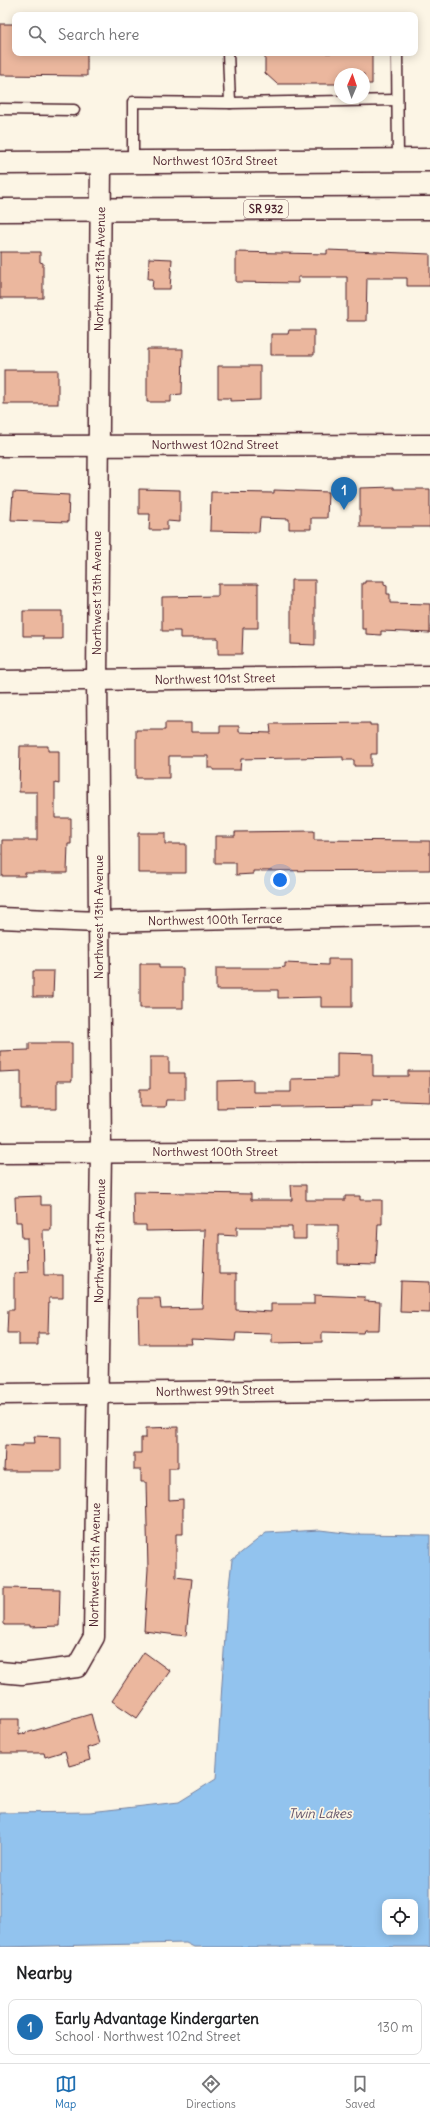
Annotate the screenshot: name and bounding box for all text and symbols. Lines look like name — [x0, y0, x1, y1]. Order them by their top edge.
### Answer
search box — [12, 12, 418, 56]
icon: search — [26, 23, 48, 45]
text: Search here — [58, 25, 139, 44]
north arrow — [334, 68, 370, 104]
street label: Northwest 103rd Street — [152, 153, 278, 168]
road number: SR 932 — [244, 200, 288, 218]
street label: Northwest 13th Avenue — [91, 207, 108, 331]
street label: Northwest 102nd Street — [151, 437, 279, 452]
pin: 1 — [331, 477, 357, 510]
street label: Northwest 13th Avenue — [89, 531, 104, 655]
street label: Northwest 101st Street — [154, 670, 276, 687]
street label: Northwest 13th Avenue — [91, 855, 106, 979]
your location — [270, 870, 290, 890]
street label: Northwest 100th Terrace — [148, 911, 282, 928]
street label: Northwest 100th Street — [152, 1144, 278, 1159]
street label: Northwest 13th Avenue — [91, 1179, 108, 1303]
street label: Northwest 99th Street — [156, 1382, 274, 1399]
street label: Northwest 13th Avenue — [86, 1503, 103, 1627]
water label: Twin Lakes — [288, 1805, 353, 1822]
map controls — [382, 1899, 418, 1935]
button: locate — [382, 1899, 418, 1935]
text: Nearby — [16, 1962, 72, 1984]
text: Early Advantage Kindergarten — [55, 2009, 259, 2028]
text: 1 — [27, 2019, 33, 2036]
text: 130 m — [377, 2019, 413, 2036]
text: School · Northwest 102nd Street — [55, 2028, 241, 2045]
tab: Map — [55, 2073, 77, 2111]
tab: Directions — [186, 2073, 236, 2111]
tab: Saved — [345, 2073, 375, 2111]

